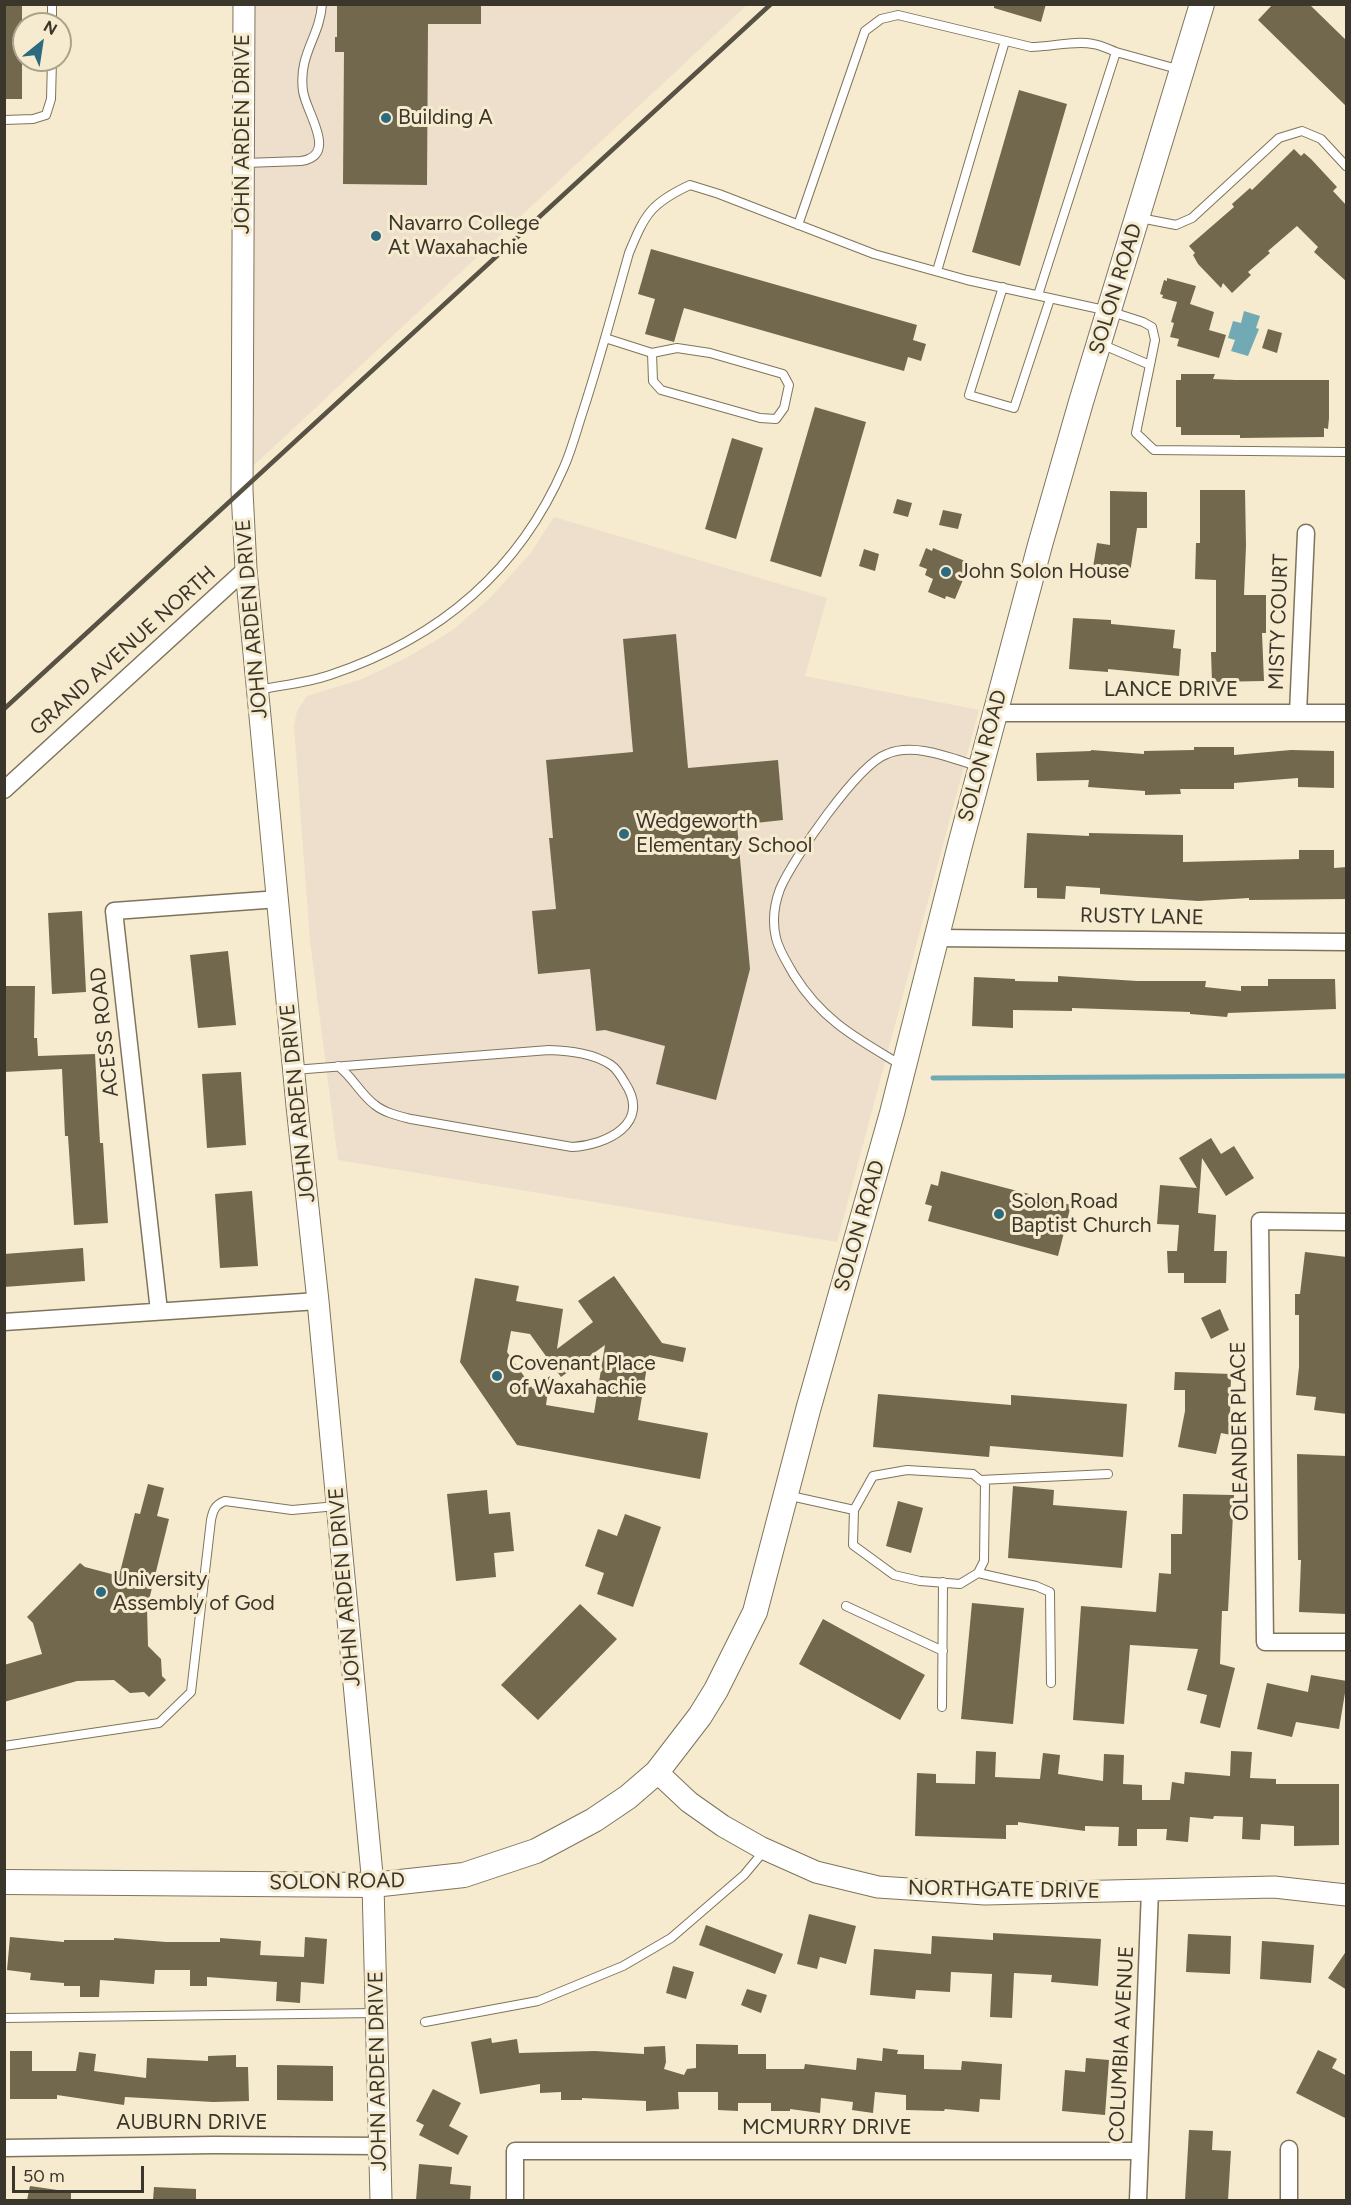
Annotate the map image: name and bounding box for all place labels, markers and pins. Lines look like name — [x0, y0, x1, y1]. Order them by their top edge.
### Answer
place label: Building A — [398, 105, 493, 131]
marker: Building A — [379, 111, 393, 125]
place label: Navarro College At Waxahachie — [388, 211, 540, 261]
marker: Navarro College At Waxahachie — [369, 229, 383, 243]
place label: John Solon House — [958, 559, 1129, 585]
marker: John Solon House — [939, 565, 953, 579]
place label: Wedgeworth Elementary School — [636, 809, 812, 859]
marker: Wedgeworth Elementary School — [617, 827, 631, 841]
place label: Solon Road Baptist Church — [1011, 1189, 1151, 1239]
marker: Solon Road Baptist Church — [992, 1207, 1006, 1221]
place label: Covenant Place of Waxahachie — [509, 1351, 656, 1401]
marker: Covenant Place of Waxahachie — [490, 1369, 504, 1383]
place label: University Assembly of God — [113, 1567, 275, 1617]
marker: University Assembly of God — [94, 1585, 108, 1599]

